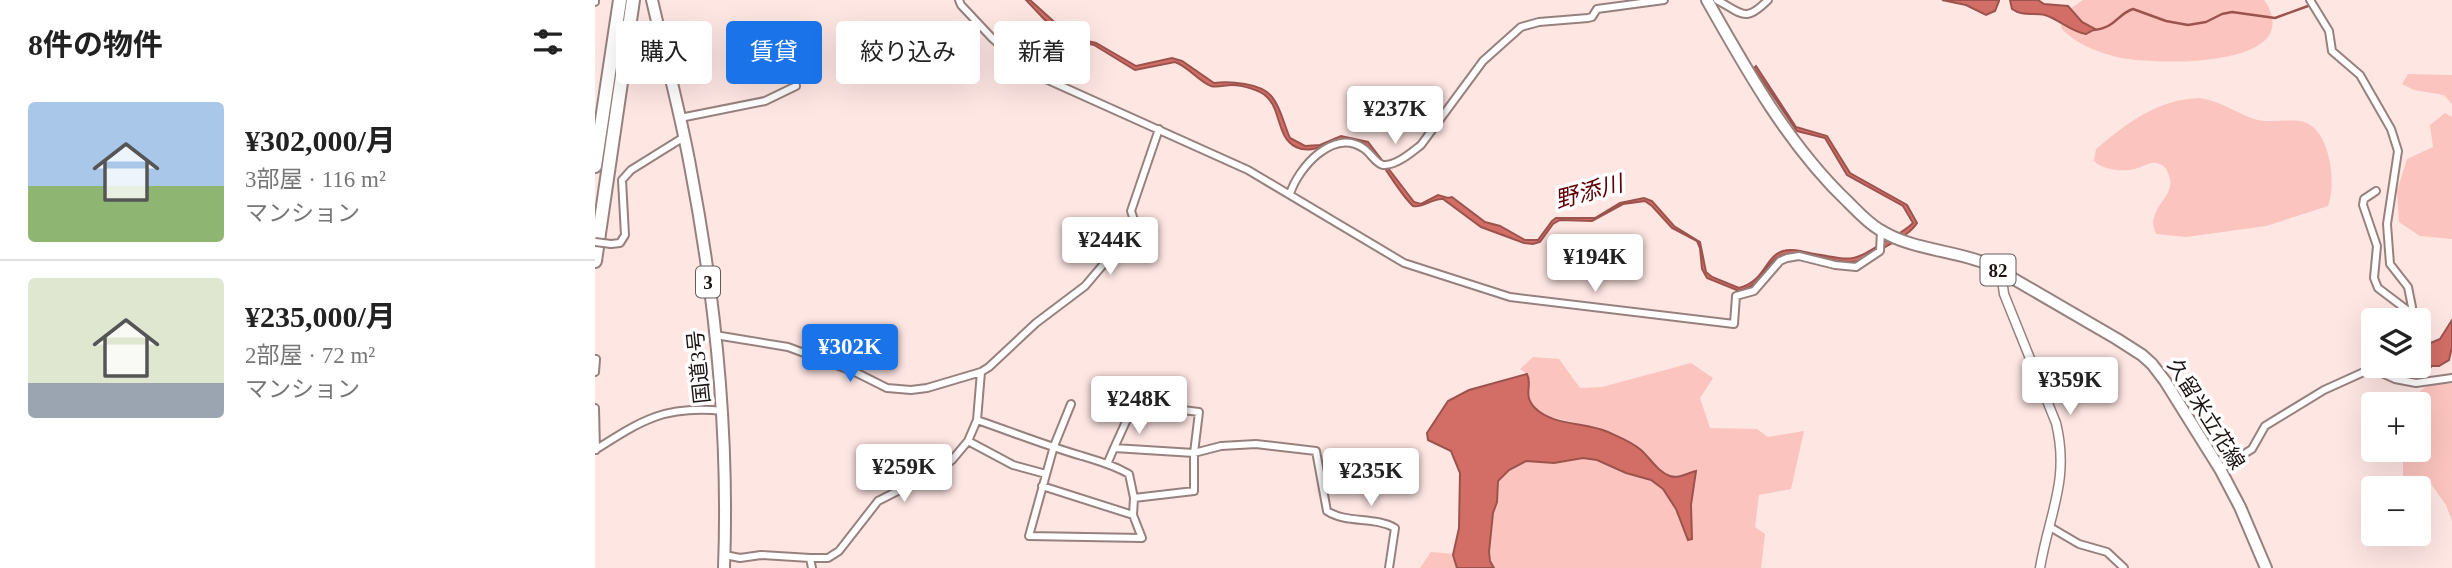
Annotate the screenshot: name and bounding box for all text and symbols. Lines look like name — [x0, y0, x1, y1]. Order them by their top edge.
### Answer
chip: 購入 — [616, 21, 712, 84]
chip: 賃貸 — [726, 21, 822, 84]
chip: 絞り込み — [836, 21, 980, 84]
chip: 新着 — [994, 21, 1090, 84]
icon: filters — [529, 23, 567, 61]
text: 8件の物件 — [28, 28, 163, 61]
pin: ¥237K — [1346, 86, 1444, 146]
text: ¥237K — [1363, 96, 1427, 121]
text: ¥302,000/月 — [245, 124, 396, 157]
icon: home — [84, 130, 168, 214]
text: 3部屋 · 116 m² — [245, 167, 386, 192]
water label: 野添川 — [1552, 170, 1628, 213]
text: マンション — [245, 201, 360, 226]
pin: ¥244K — [1061, 218, 1159, 277]
text: ¥244K — [1078, 227, 1142, 252]
pin: ¥194K — [1546, 234, 1644, 294]
text: ¥194K — [1563, 244, 1627, 269]
road number: 82 — [1981, 254, 2015, 286]
road number: 3 — [696, 266, 720, 298]
text: ¥235,000/月 — [245, 300, 396, 333]
icon: home — [84, 306, 168, 390]
map controls — [2361, 308, 2431, 546]
button: layers — [2361, 308, 2431, 378]
pin: ¥302K — [801, 324, 899, 384]
street label: 国道3号 — [683, 329, 715, 405]
text: ¥302K — [818, 334, 882, 359]
text: 2部屋 · 72 m² — [245, 343, 375, 368]
street label: 久留米立花線 — [2162, 354, 2250, 474]
pin: ¥359K — [2021, 358, 2119, 417]
text: ¥359K — [2038, 367, 2102, 392]
pin: ¥248K — [1090, 376, 1188, 436]
text: マンション — [245, 377, 360, 402]
text: ¥248K — [1107, 386, 1171, 411]
button: + — [2361, 392, 2431, 462]
pin: ¥259K — [855, 444, 953, 504]
pin: ¥235K — [1322, 448, 1420, 508]
text: ¥259K — [872, 454, 936, 479]
text: ¥235K — [1339, 458, 1403, 483]
button: − — [2361, 476, 2431, 546]

